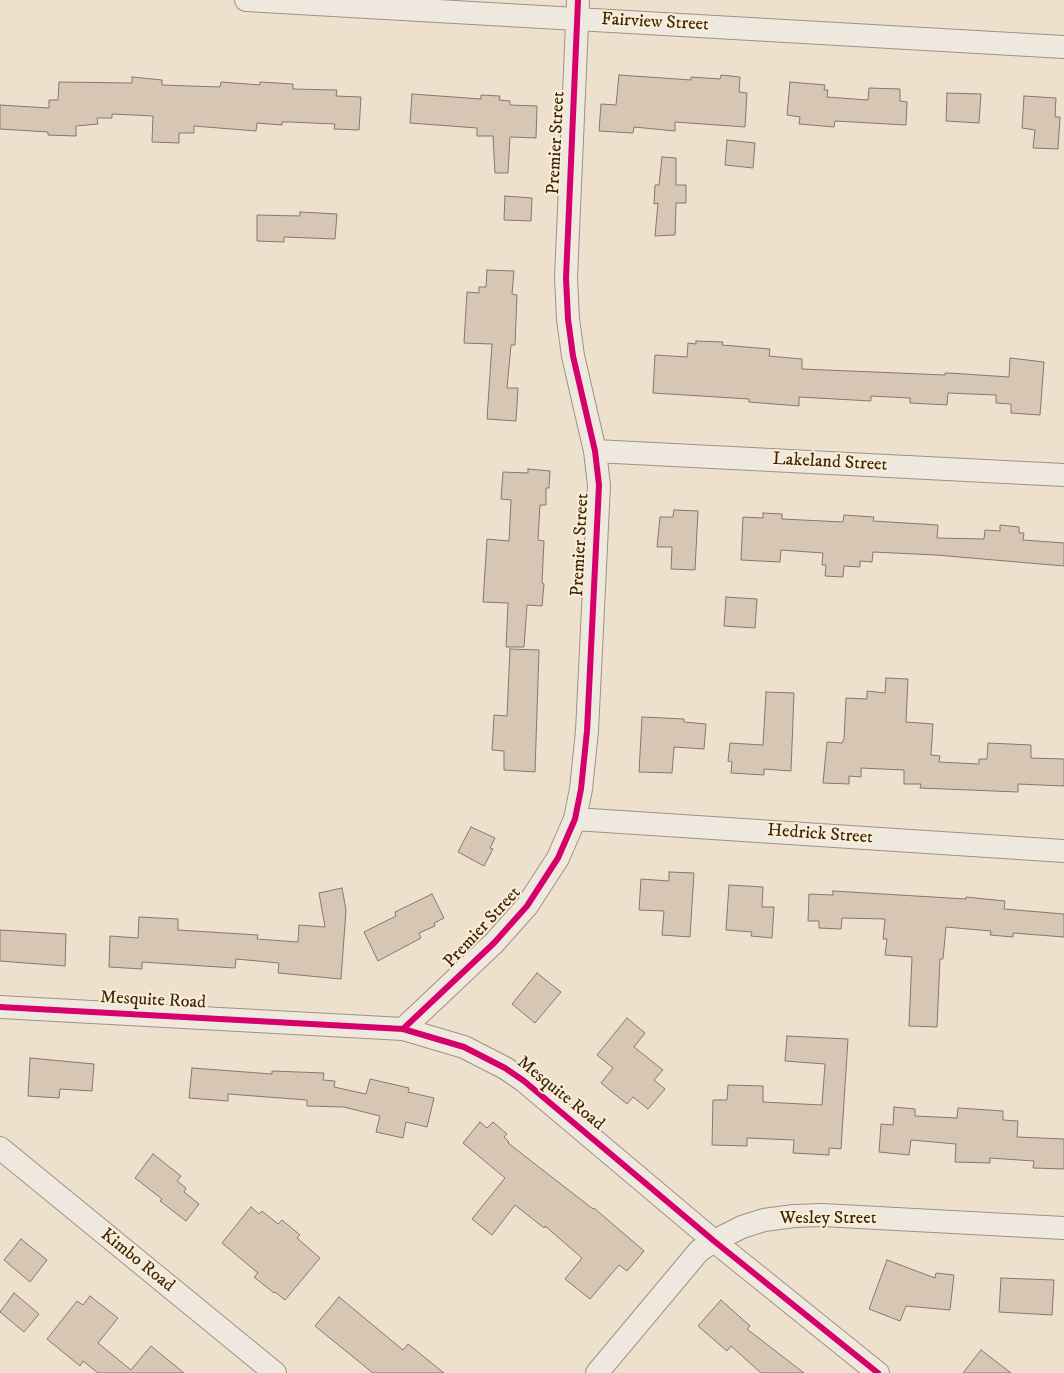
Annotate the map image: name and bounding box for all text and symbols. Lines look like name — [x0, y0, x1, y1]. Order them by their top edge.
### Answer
street label: Fairview Street — [601, 9, 709, 37]
street label: Premier Street — [544, 91, 570, 195]
street label: Lakeland Street — [772, 449, 888, 477]
street label: Premier Street — [568, 493, 594, 597]
street label: Hedrick Street — [767, 821, 873, 849]
street label: Premier Street — [440, 883, 526, 973]
street label: Mesquite Road — [99, 987, 207, 1015]
street label: Mesquite Road — [512, 1052, 608, 1136]
street label: Wesley Street — [780, 1208, 876, 1230]
street label: Kimbo Road — [96, 1225, 178, 1297]

